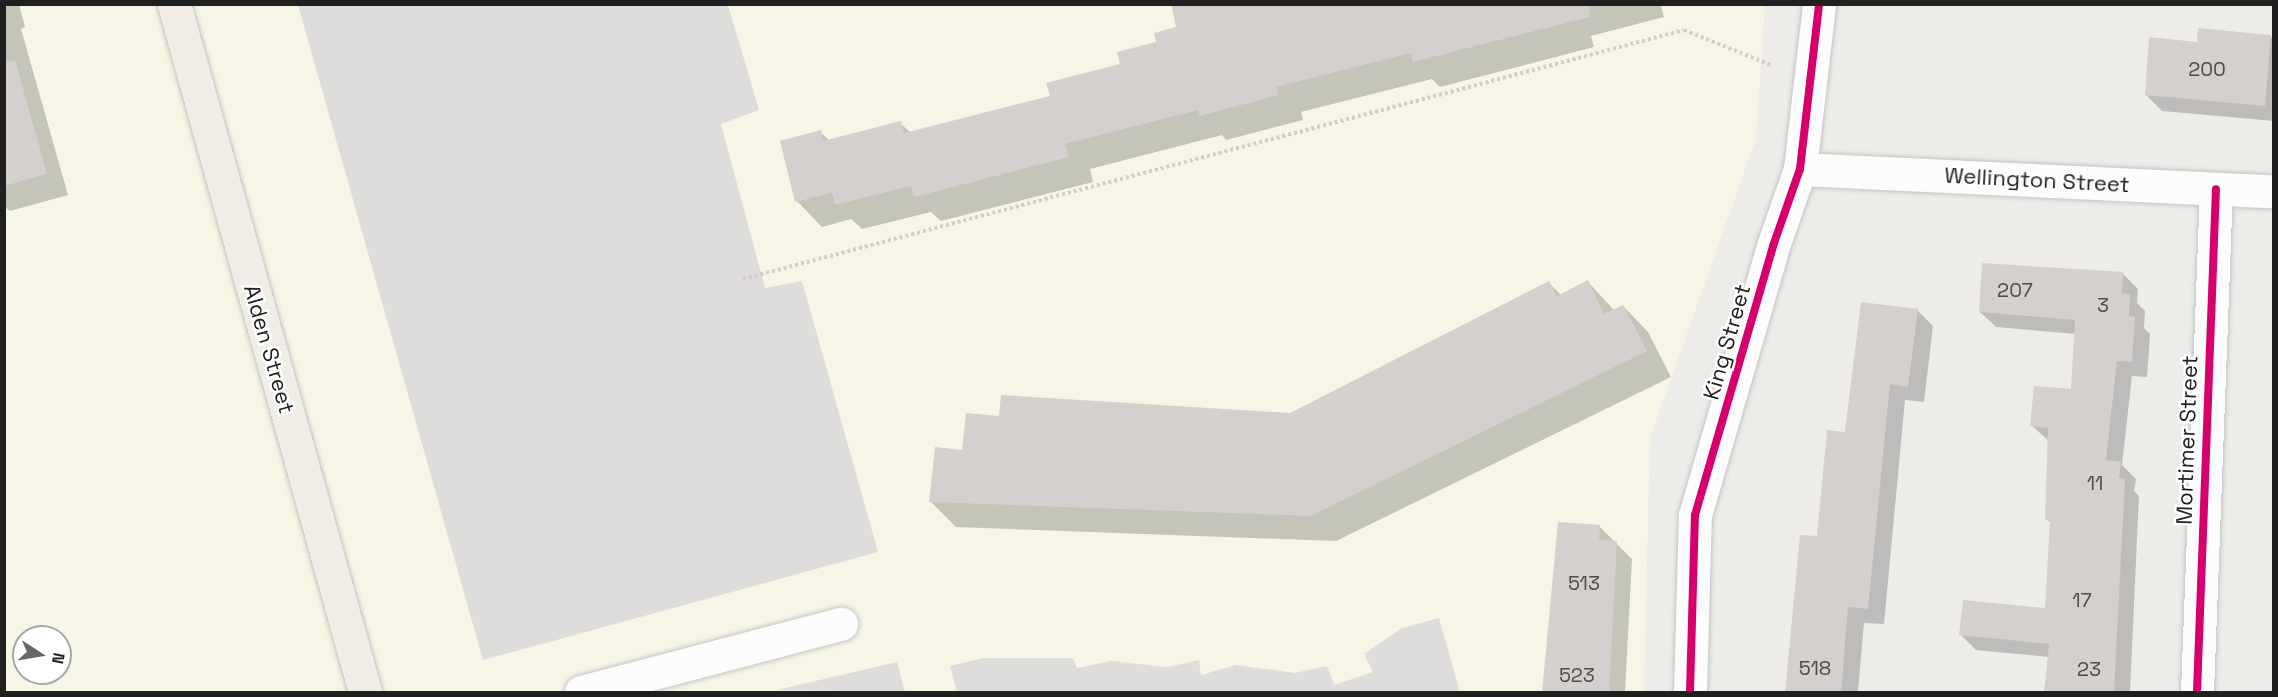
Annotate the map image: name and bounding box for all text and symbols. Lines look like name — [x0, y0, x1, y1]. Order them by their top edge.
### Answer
house number: 200 — [2188, 57, 2226, 81]
street label: Wellington Street — [1944, 162, 2130, 198]
house number: 207 — [1997, 278, 2033, 302]
street label: King Street — [1698, 281, 1756, 403]
street label: Alden Street — [238, 282, 300, 416]
house number: 3 — [2097, 293, 2109, 317]
street label: Mortimer Street — [2171, 355, 2203, 525]
house number: 11 — [2087, 471, 2103, 495]
house number: 513 — [1568, 571, 1600, 595]
house number: 17 — [2072, 588, 2092, 612]
north arrow — [12, 625, 72, 685]
text: N — [47, 651, 70, 666]
house number: 518 — [1799, 656, 1831, 680]
house number: 23 — [2077, 657, 2101, 681]
house number: 523 — [1559, 663, 1595, 687]

